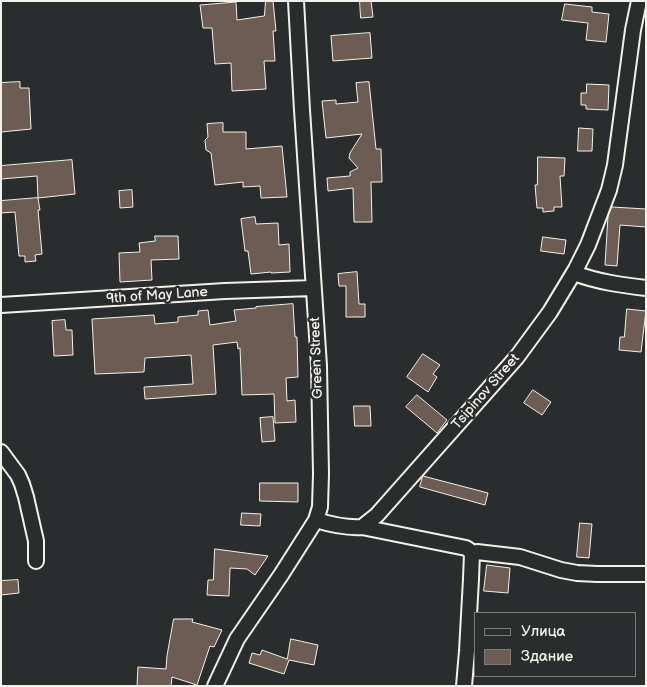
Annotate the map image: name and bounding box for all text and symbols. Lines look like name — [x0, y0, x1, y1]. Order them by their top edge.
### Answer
street label: 9th of May Lane — [106, 284, 208, 308]
street label: Green Street — [307, 317, 327, 399]
street label: Tsipinov Street — [449, 351, 523, 433]
legend — [474, 612, 637, 677]
text: Улица — [521, 622, 565, 641]
text: Здание — [521, 647, 573, 666]

